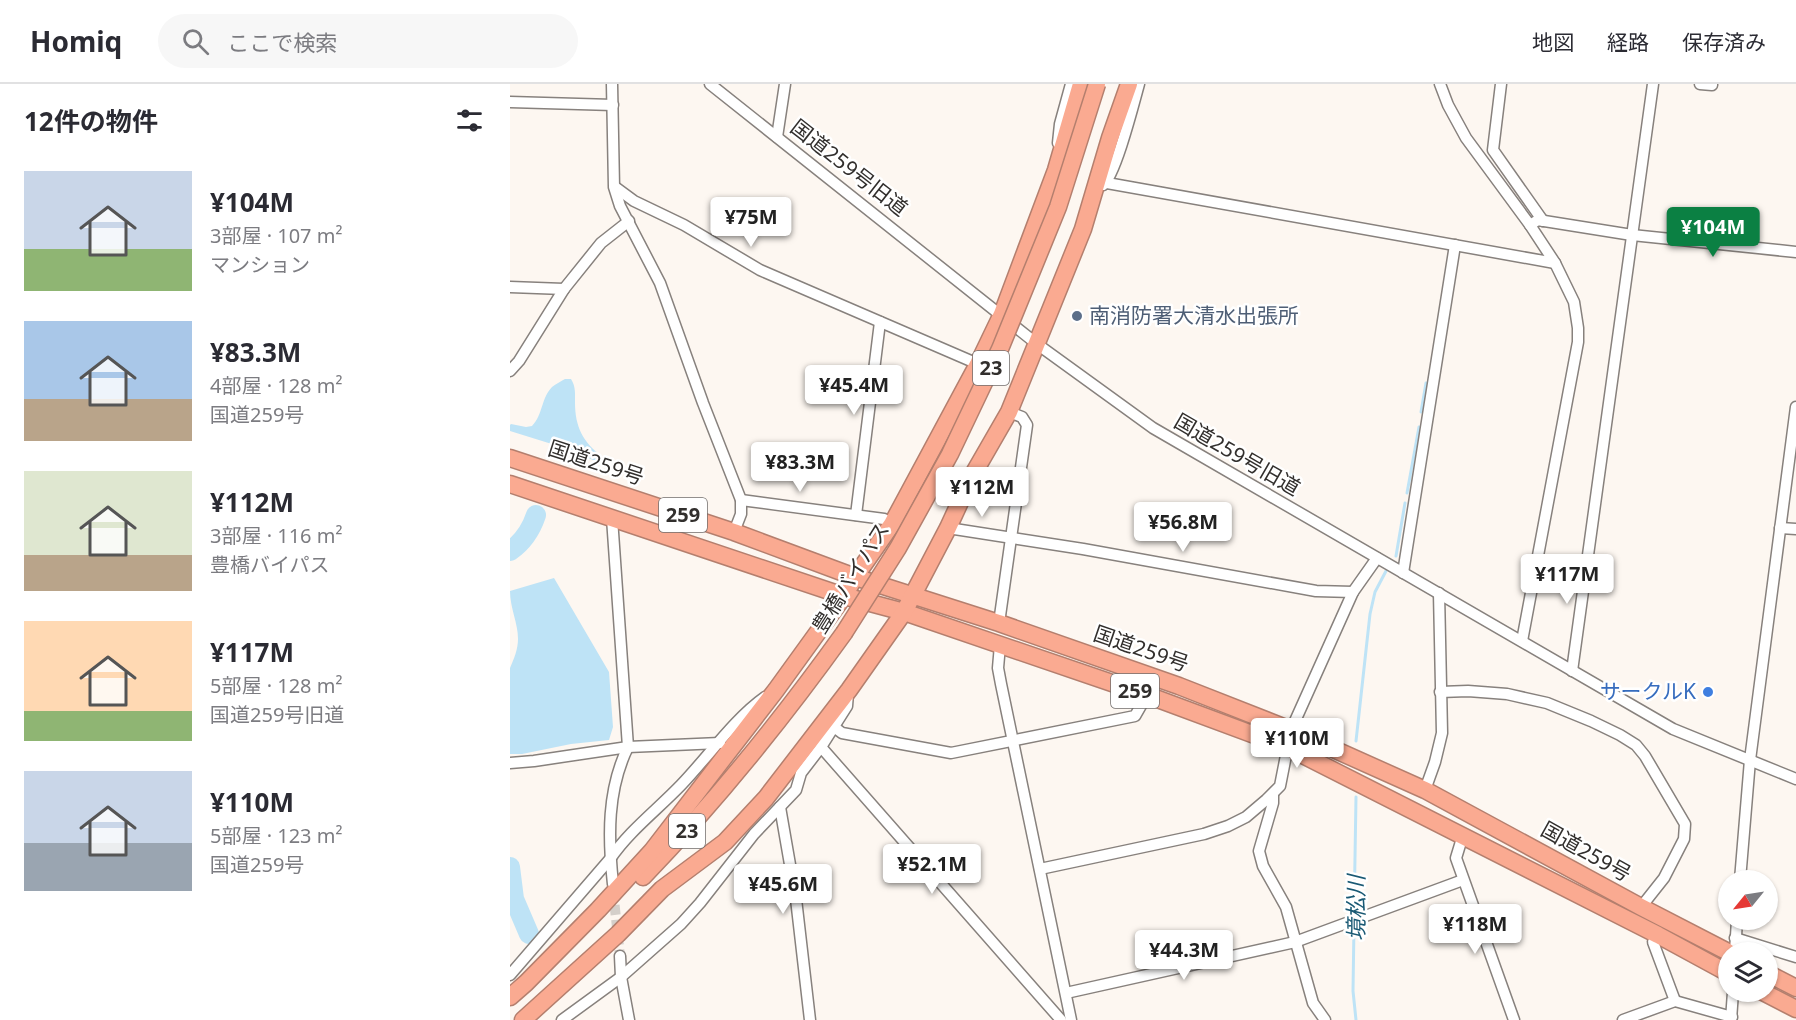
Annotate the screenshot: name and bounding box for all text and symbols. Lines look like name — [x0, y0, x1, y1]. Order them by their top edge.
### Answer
search box — [158, 14, 578, 68]
text: Homiq — [30, 22, 122, 60]
icon: search — [179, 25, 212, 58]
text: ここで検索 — [227, 27, 337, 57]
text: 地図 — [1532, 28, 1574, 56]
text: 経路 — [1607, 28, 1649, 56]
text: 保存済み — [1682, 28, 1766, 56]
text: 12件の物件 — [24, 103, 158, 139]
icon: filters — [453, 104, 486, 137]
street label: 国道259号旧道 — [785, 113, 914, 222]
text: ¥104M — [210, 184, 294, 220]
icon: home — [72, 195, 144, 267]
pin: ¥75M — [715, 197, 787, 248]
text: ¥75M — [724, 203, 778, 230]
pin: ¥104M — [1671, 207, 1755, 258]
text: ¥104M — [1681, 213, 1745, 240]
text: 3部屋 · 107 m² — [210, 222, 342, 249]
text: マンション — [210, 251, 310, 278]
place label: 南消防署大清水出張所 — [1089, 301, 1299, 329]
marker: 南消防署大清水出張所 — [1070, 309, 1084, 323]
text: ¥83.3M — [210, 334, 301, 370]
icon: home — [72, 345, 144, 417]
road number: 23 — [973, 351, 1009, 385]
pin: ¥45.4M — [805, 365, 903, 416]
text: ¥45.4M — [819, 371, 889, 398]
text: 4部屋 · 128 m² — [210, 372, 342, 399]
text: 国道259号 — [210, 401, 304, 428]
street label: 国道259号旧道 — [1169, 407, 1306, 502]
street label: 国道259号 — [545, 433, 648, 491]
pin: ¥83.3M — [751, 442, 849, 493]
text: ¥83.3M — [765, 448, 835, 475]
pin: ¥112M — [940, 467, 1024, 518]
text: ¥112M — [950, 473, 1014, 500]
text: ¥112M — [210, 484, 294, 520]
icon: home — [72, 495, 144, 567]
road number: 259 — [659, 498, 707, 532]
pin: ¥56.8M — [1134, 502, 1232, 553]
text: ¥56.8M — [1148, 508, 1218, 535]
street label: 豊橋バイパス — [805, 517, 895, 638]
text: 3部屋 · 116 m² — [210, 522, 342, 549]
text: 豊橋バイパス — [210, 551, 330, 578]
pin: ¥117M — [1525, 554, 1609, 605]
text: ¥117M — [1535, 560, 1599, 587]
street label: 国道259号 — [1090, 619, 1193, 677]
text: ¥117M — [210, 634, 294, 670]
icon: home — [72, 645, 144, 717]
text: 5部屋 · 128 m² — [210, 672, 342, 699]
road number: 259 — [1111, 674, 1159, 708]
place label: サークルK — [1600, 677, 1696, 705]
marker: サークルK — [1701, 685, 1715, 699]
text: 国道259号旧道 — [210, 701, 344, 728]
pin: ¥110M — [1255, 718, 1339, 769]
text: ¥110M — [1265, 724, 1329, 751]
text: ¥110M — [210, 784, 294, 820]
icon: home — [72, 795, 144, 867]
road number: 23 — [669, 814, 705, 848]
street label: 国道259号 — [1536, 815, 1637, 887]
text: 5部屋 · 123 m² — [210, 822, 342, 849]
pin: ¥52.1M — [883, 844, 981, 895]
text: ¥52.1M — [897, 850, 967, 877]
text: 国道259号 — [210, 851, 304, 878]
pin: ¥45.6M — [734, 864, 832, 915]
text: ¥45.6M — [748, 870, 818, 897]
north arrow — [1718, 870, 1778, 930]
map controls — [1718, 870, 1778, 1002]
water label: 境松川 — [1340, 873, 1370, 941]
pin: ¥118M — [1433, 904, 1517, 955]
text: ¥118M — [1443, 910, 1507, 937]
pin: ¥44.3M — [1135, 930, 1233, 981]
text: ¥44.3M — [1149, 936, 1219, 963]
button: layers — [1718, 942, 1778, 1002]

